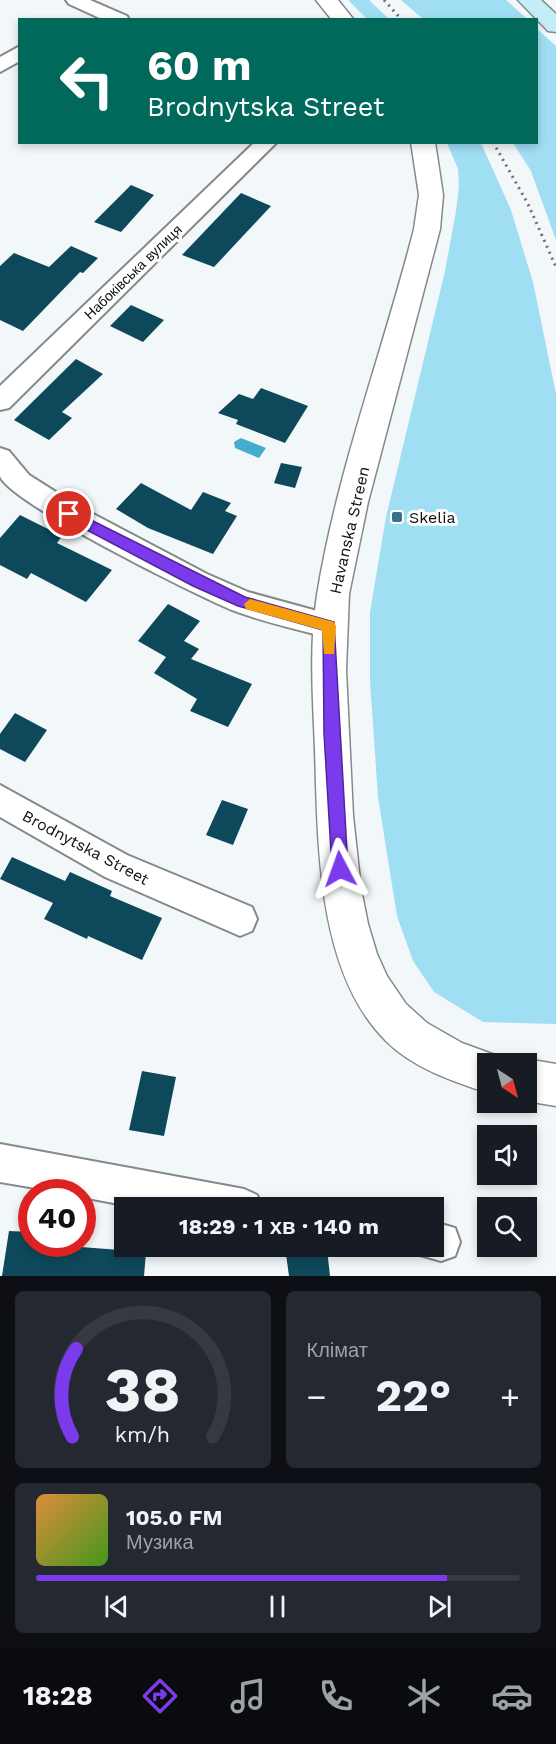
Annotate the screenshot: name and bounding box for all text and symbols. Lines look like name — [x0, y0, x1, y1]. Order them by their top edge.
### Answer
text: 60 m — [147, 41, 251, 90]
icon: left — [48, 42, 126, 120]
text: Brodnytska Street — [147, 91, 384, 123]
street label: Набоківська вулиця — [81, 221, 185, 323]
street label: Havanska Streen — [326, 464, 373, 596]
pin — [43, 488, 94, 539]
icon: arrive — [52, 497, 85, 530]
place label: Skelia — [409, 508, 455, 527]
marker: Skelia — [390, 510, 404, 524]
street label: Brodnytska Street — [19, 806, 153, 889]
position arrow — [308, 837, 372, 901]
north arrow — [477, 1053, 537, 1113]
map controls — [477, 1053, 537, 1257]
button: sound — [477, 1125, 537, 1185]
speed limit sign: 40 — [18, 1179, 96, 1257]
button: search — [477, 1197, 537, 1257]
text: 18:29 · 1 хв · 140 m — [179, 1214, 379, 1239]
text: Клімат — [307, 1338, 368, 1362]
text: 38 — [105, 1353, 181, 1426]
text: 22° — [375, 1369, 451, 1422]
text: − — [307, 1377, 326, 1416]
text: + — [500, 1377, 520, 1416]
text: km/h — [115, 1422, 170, 1447]
text: 105.0 FM — [126, 1505, 222, 1530]
text: Музика — [126, 1530, 194, 1554]
icon: previous — [100, 1590, 133, 1623]
icon: pause — [261, 1590, 294, 1623]
icon: next — [423, 1590, 456, 1623]
icon: directions — [139, 1675, 181, 1717]
icon: music — [227, 1675, 269, 1717]
icon: phone — [315, 1675, 357, 1717]
icon: climate — [403, 1675, 445, 1717]
icon: car — [491, 1675, 533, 1717]
text: 18:28 — [23, 1680, 93, 1712]

